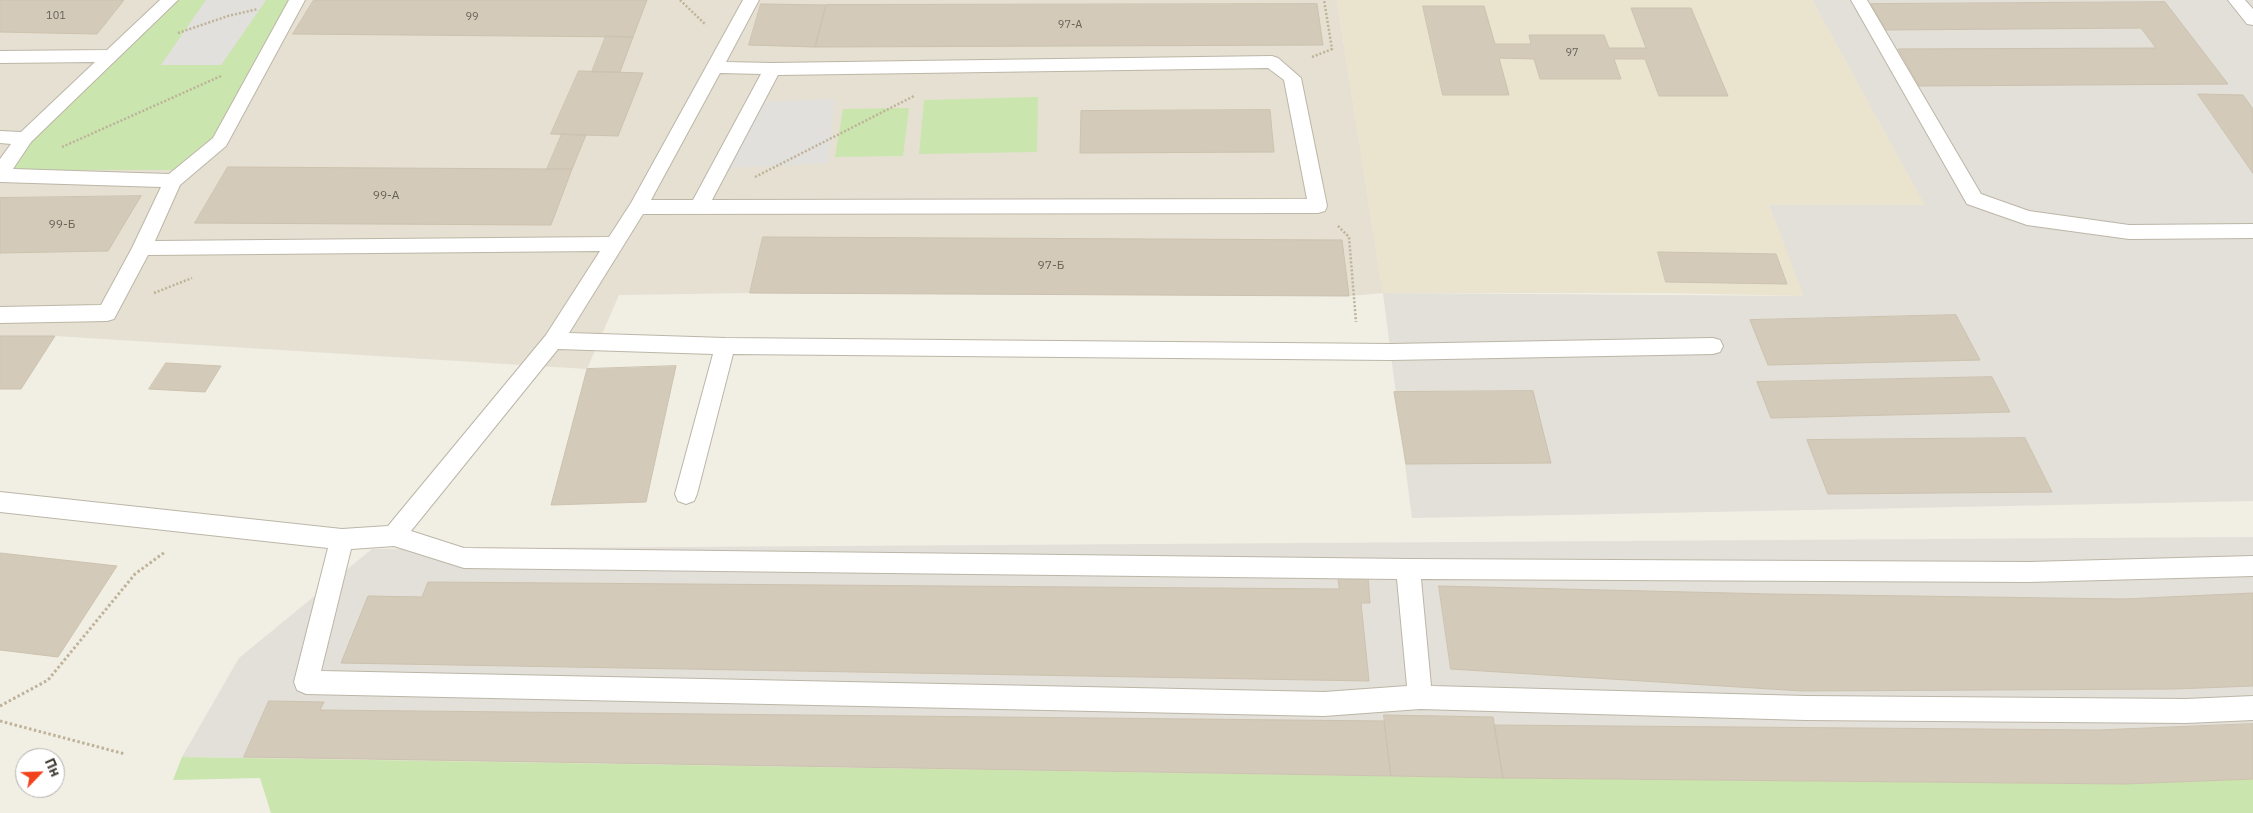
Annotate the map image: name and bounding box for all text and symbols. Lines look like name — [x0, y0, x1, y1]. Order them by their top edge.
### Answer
house number: 101 — [46, 9, 66, 23]
house number: 99 — [465, 10, 479, 24]
house number: 97-А — [1058, 18, 1082, 32]
house number: 97 — [1565, 46, 1579, 60]
house number: 99-А — [373, 189, 399, 203]
house number: 99-Б — [49, 218, 75, 232]
house number: 97-Б — [1038, 259, 1064, 273]
north arrow — [15, 748, 65, 798]
text: Пн — [41, 755, 65, 779]

